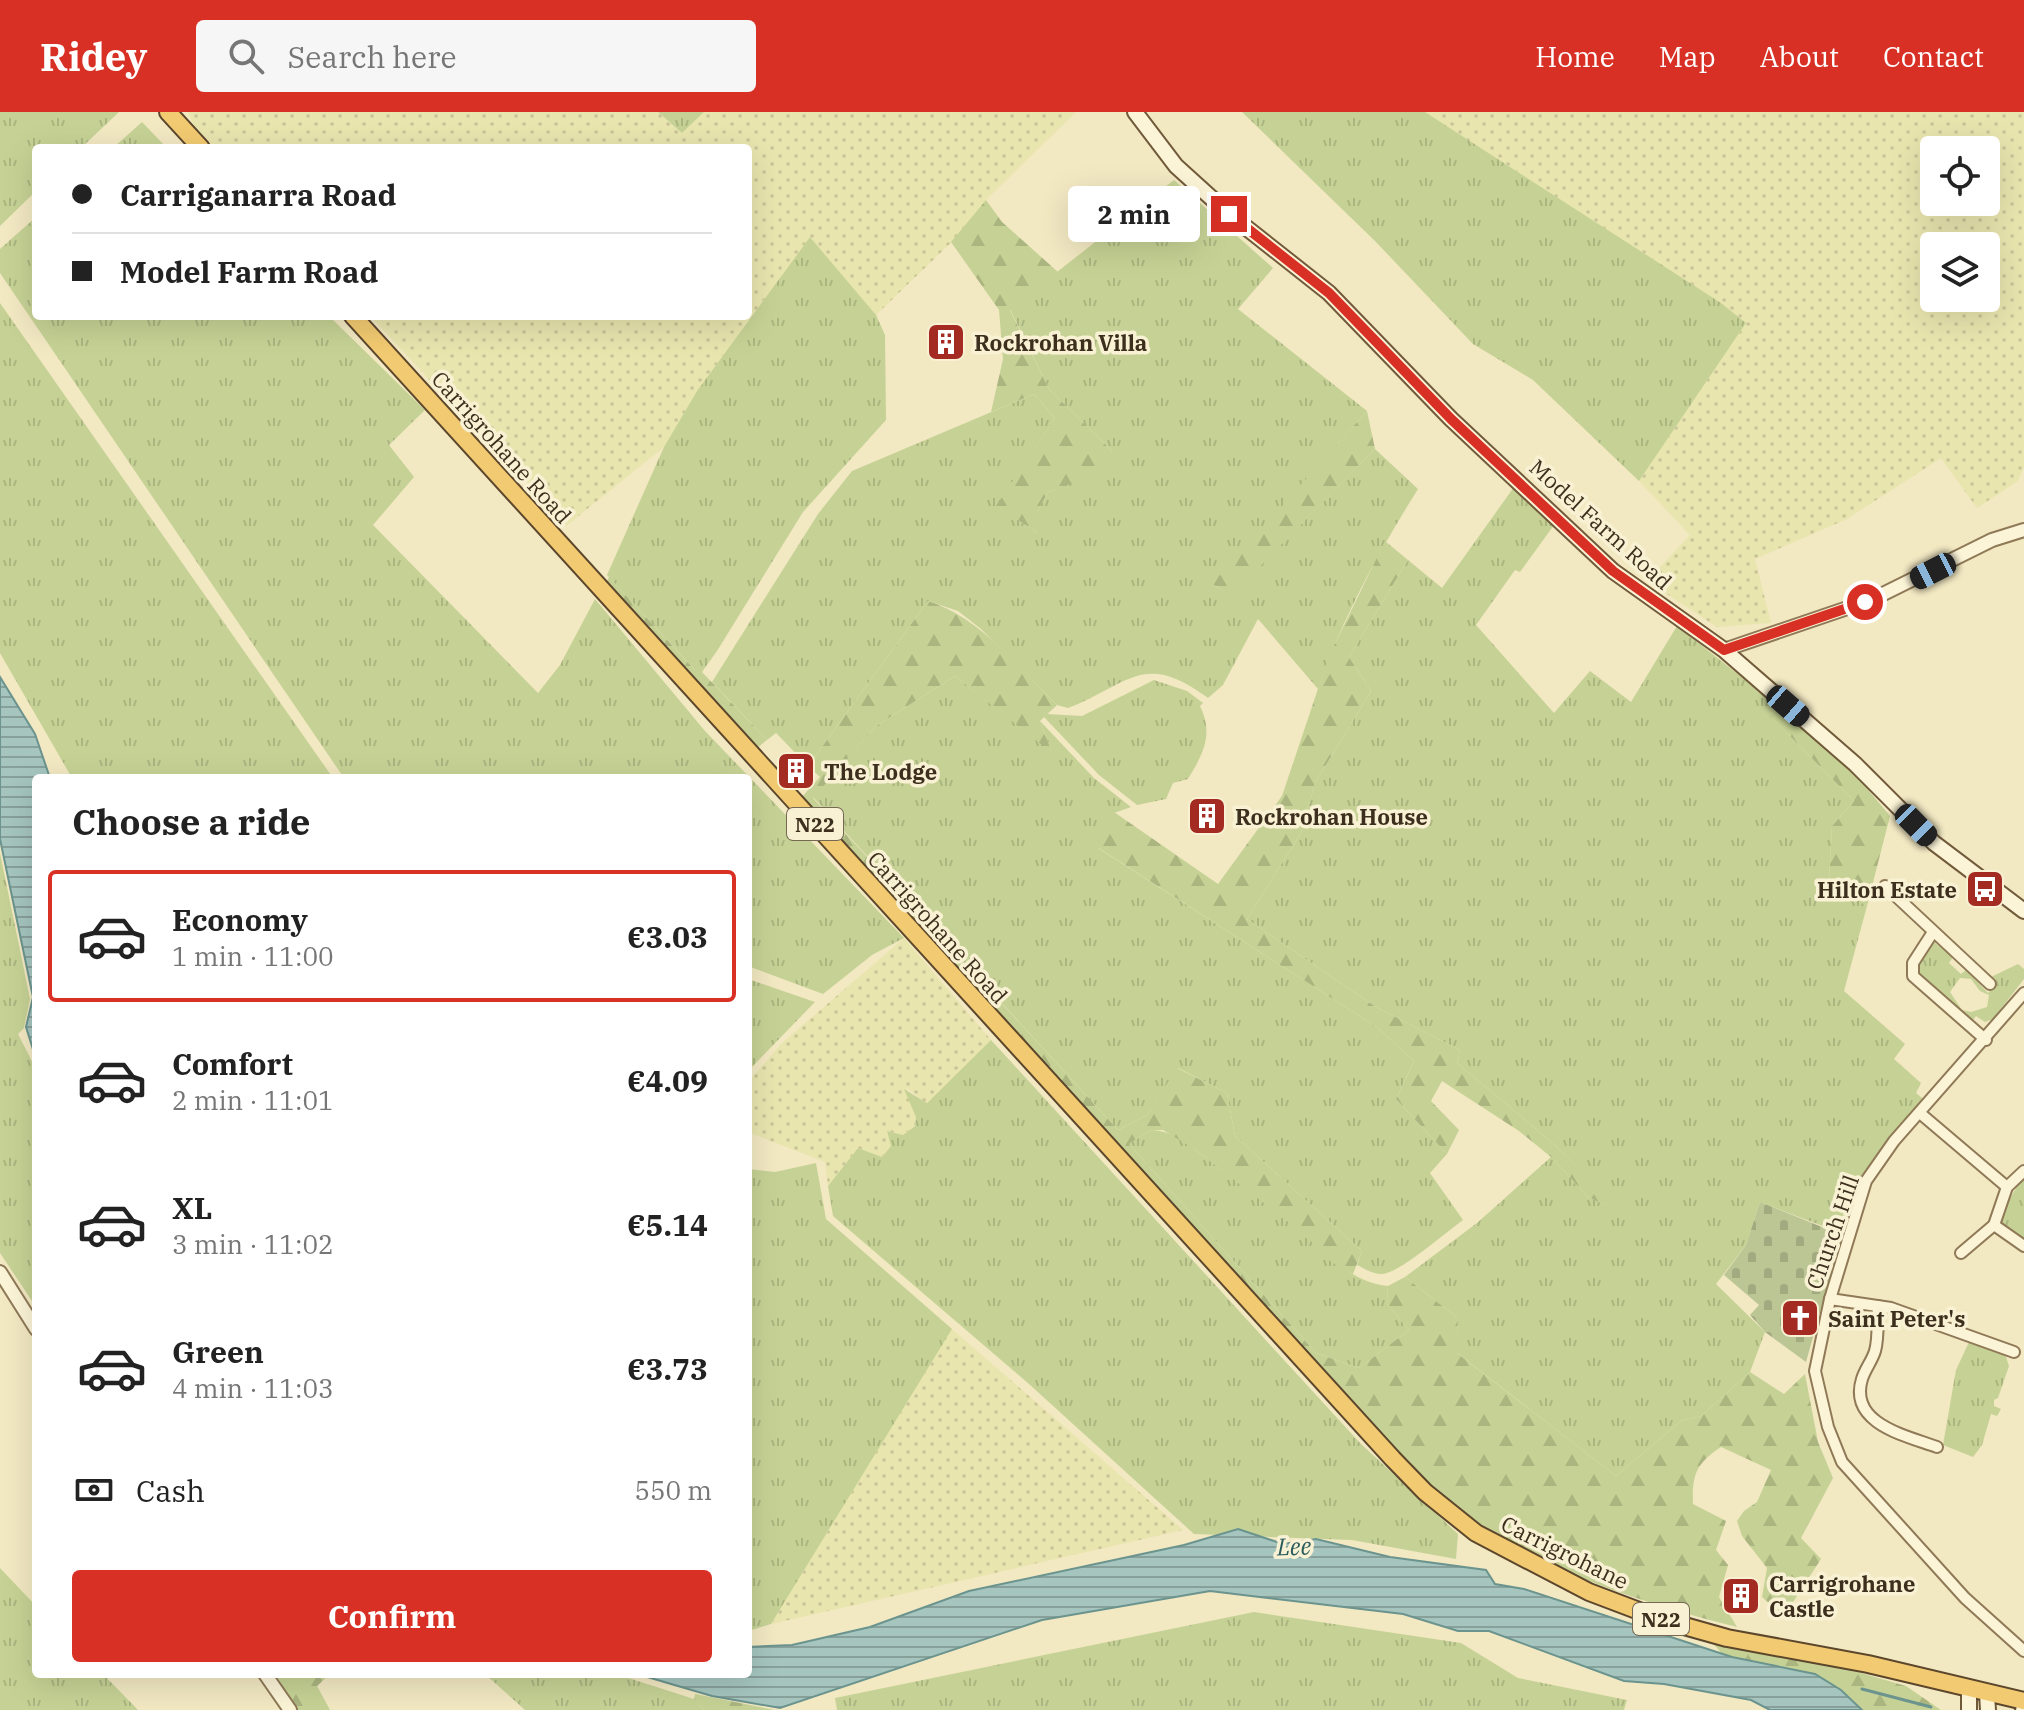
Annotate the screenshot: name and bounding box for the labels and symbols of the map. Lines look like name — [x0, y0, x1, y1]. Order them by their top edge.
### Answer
callout: 2 min — [1069, 186, 1201, 242]
route end — [1211, 196, 1247, 232]
building icon: Rockrohan Villa — [925, 321, 967, 363]
place label: Rockrohan Villa — [974, 328, 1147, 357]
street label: Carrigrohane Road — [426, 365, 578, 529]
street label: Model Farm Road — [1524, 452, 1678, 596]
car — [1906, 549, 1960, 593]
route start — [1847, 584, 1883, 620]
car — [1762, 681, 1814, 731]
building icon: The Lodge — [775, 750, 817, 792]
place label: The Lodge — [824, 757, 937, 786]
building icon: Rockrohan House — [1186, 795, 1228, 837]
car — [1891, 800, 1941, 850]
place label: Rockrohan House — [1235, 802, 1428, 831]
road number: N22 — [787, 808, 843, 840]
street label: Carrigrohane Road — [862, 845, 1014, 1009]
bus stop icon: Hilton Estate — [1964, 868, 2006, 910]
place label: Hilton Estate — [1817, 875, 1957, 904]
street label: Church Hill — [1799, 1171, 1865, 1293]
church icon: Saint Peter's — [1779, 1297, 1821, 1339]
place label: Saint Peter's — [1828, 1304, 1965, 1333]
street label: Carrigrohane — [1497, 1509, 1633, 1595]
water label: Lee — [1275, 1529, 1312, 1563]
place label: Carrigrohane Castle — [1769, 1569, 1915, 1623]
building icon: Carrigrohane Castle — [1720, 1575, 1762, 1617]
road number: N22 — [1633, 1603, 1689, 1635]

